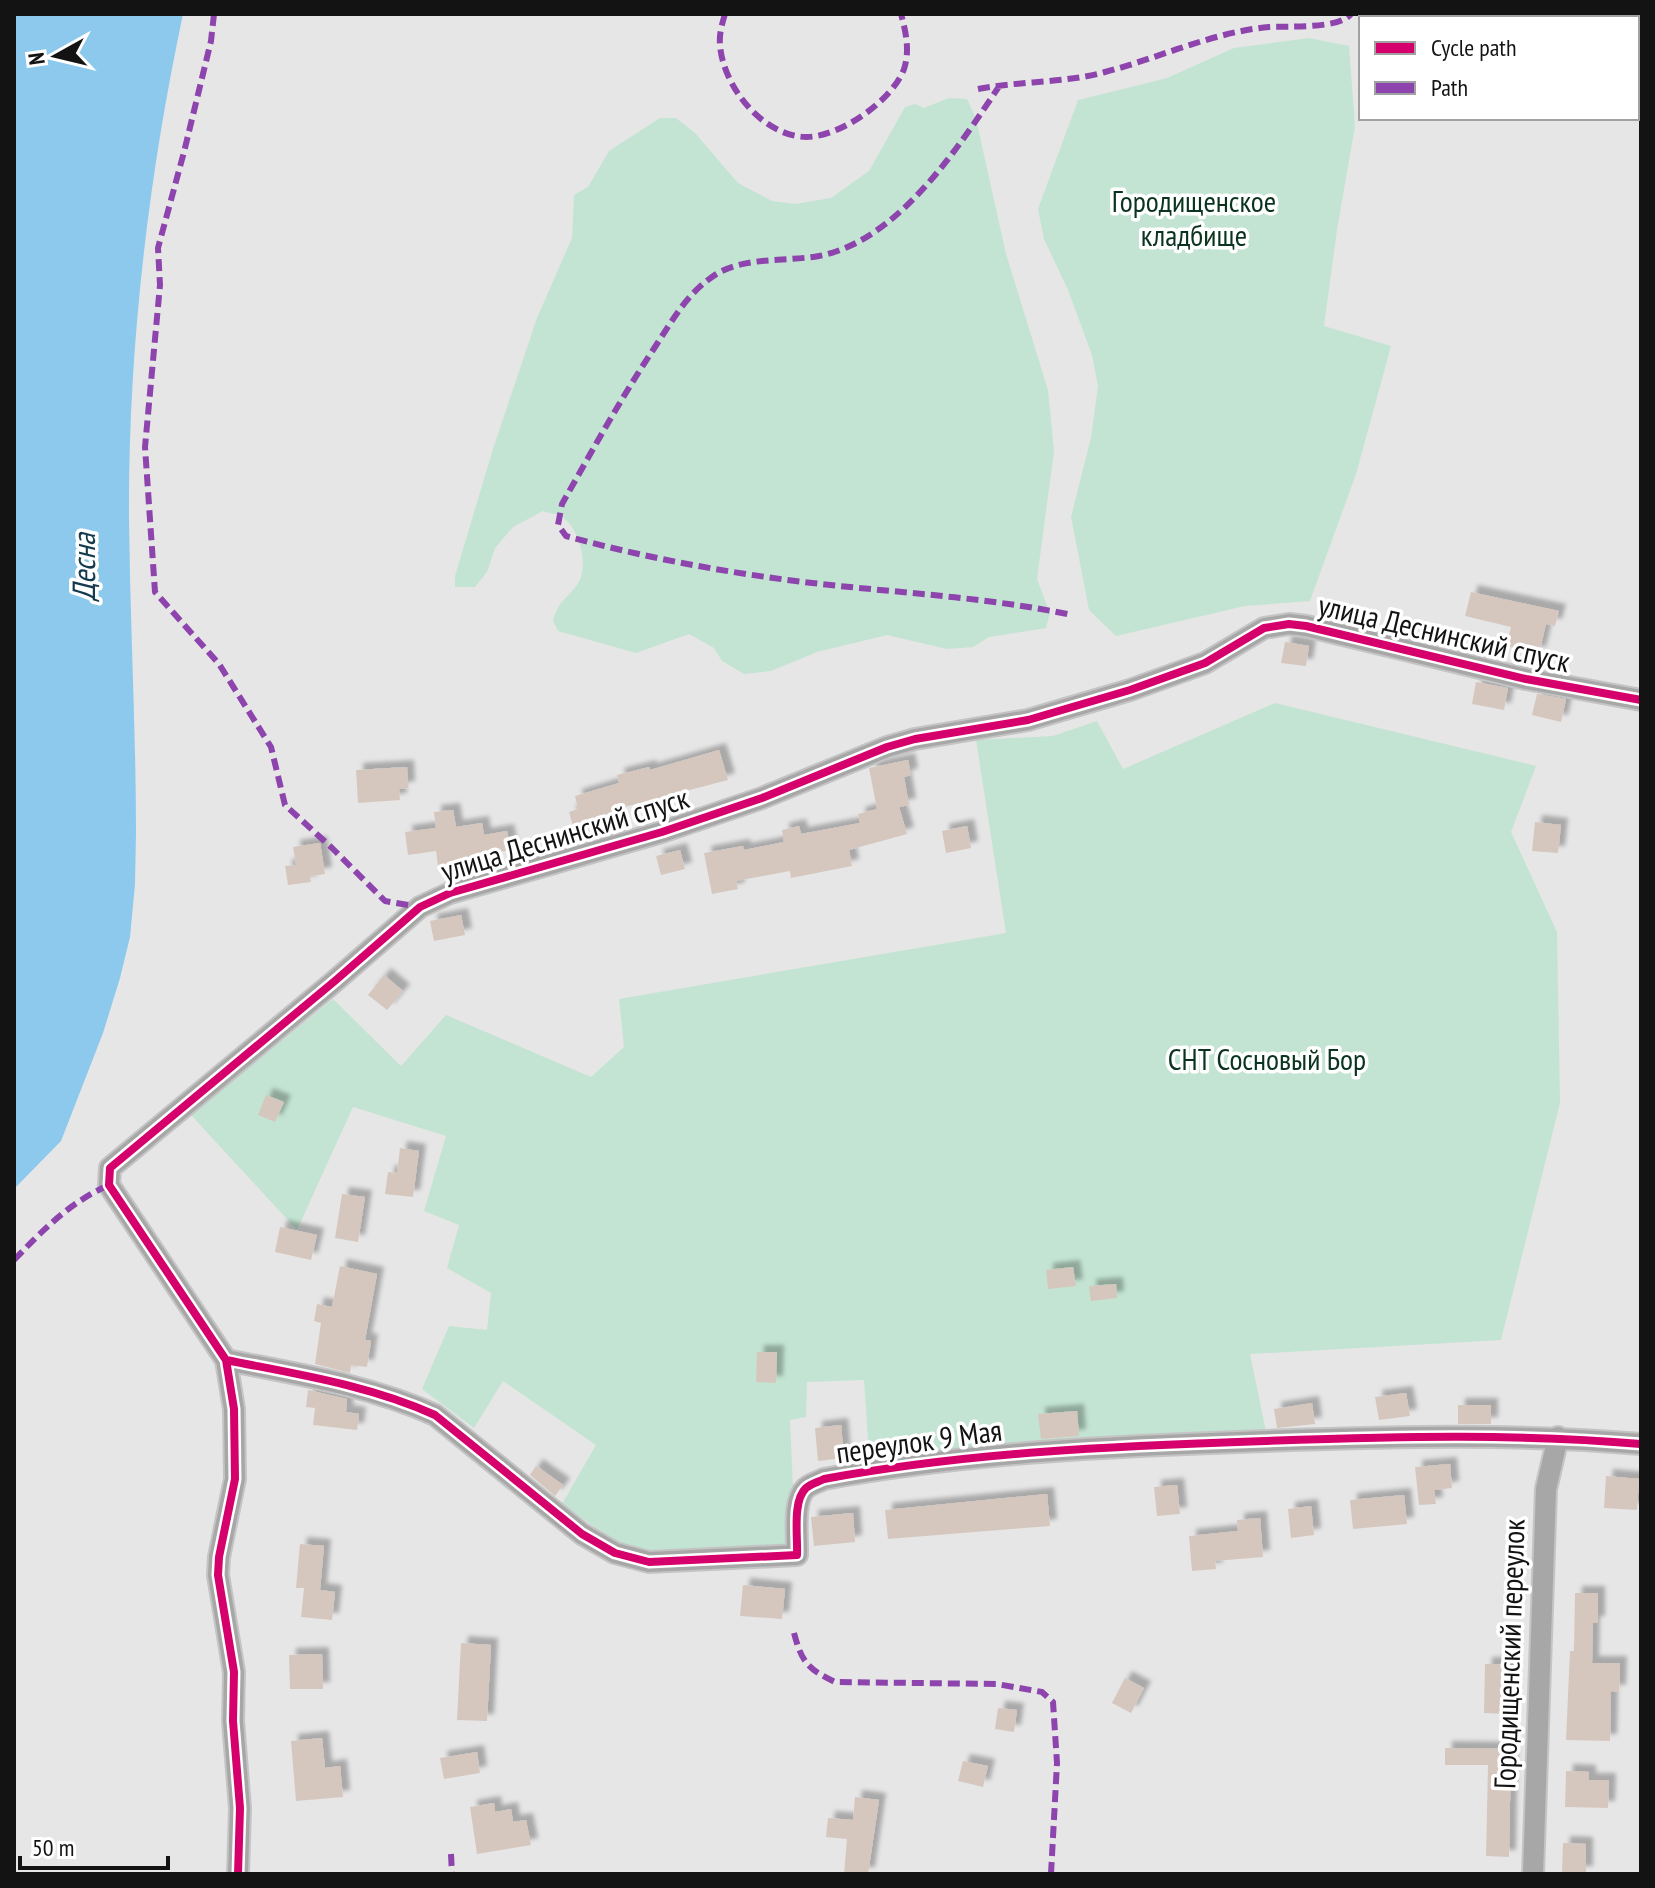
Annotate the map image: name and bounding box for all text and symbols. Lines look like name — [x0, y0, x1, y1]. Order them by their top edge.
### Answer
north arrow — [16, 16, 96, 96]
legend — [1359, 16, 1639, 120]
text: Cycle path — [1431, 32, 1517, 63]
text: N — [22, 51, 51, 67]
text: Path — [1431, 72, 1468, 103]
park label: Городищенское кладбище — [1112, 181, 1276, 254]
water label: Десна — [62, 531, 104, 602]
street label: улица Деснинский спуск — [1315, 585, 1574, 681]
street label: улица Деснинский спуск — [436, 777, 694, 890]
park label: СНТ Сосновый Бор — [1168, 1039, 1366, 1078]
street label: переулок 9 Мая — [833, 1410, 1004, 1471]
street label: Городищенский переулок — [1484, 1518, 1533, 1790]
scale bar — [20, 1820, 168, 1870]
text: 50 m — [32, 1832, 74, 1863]

